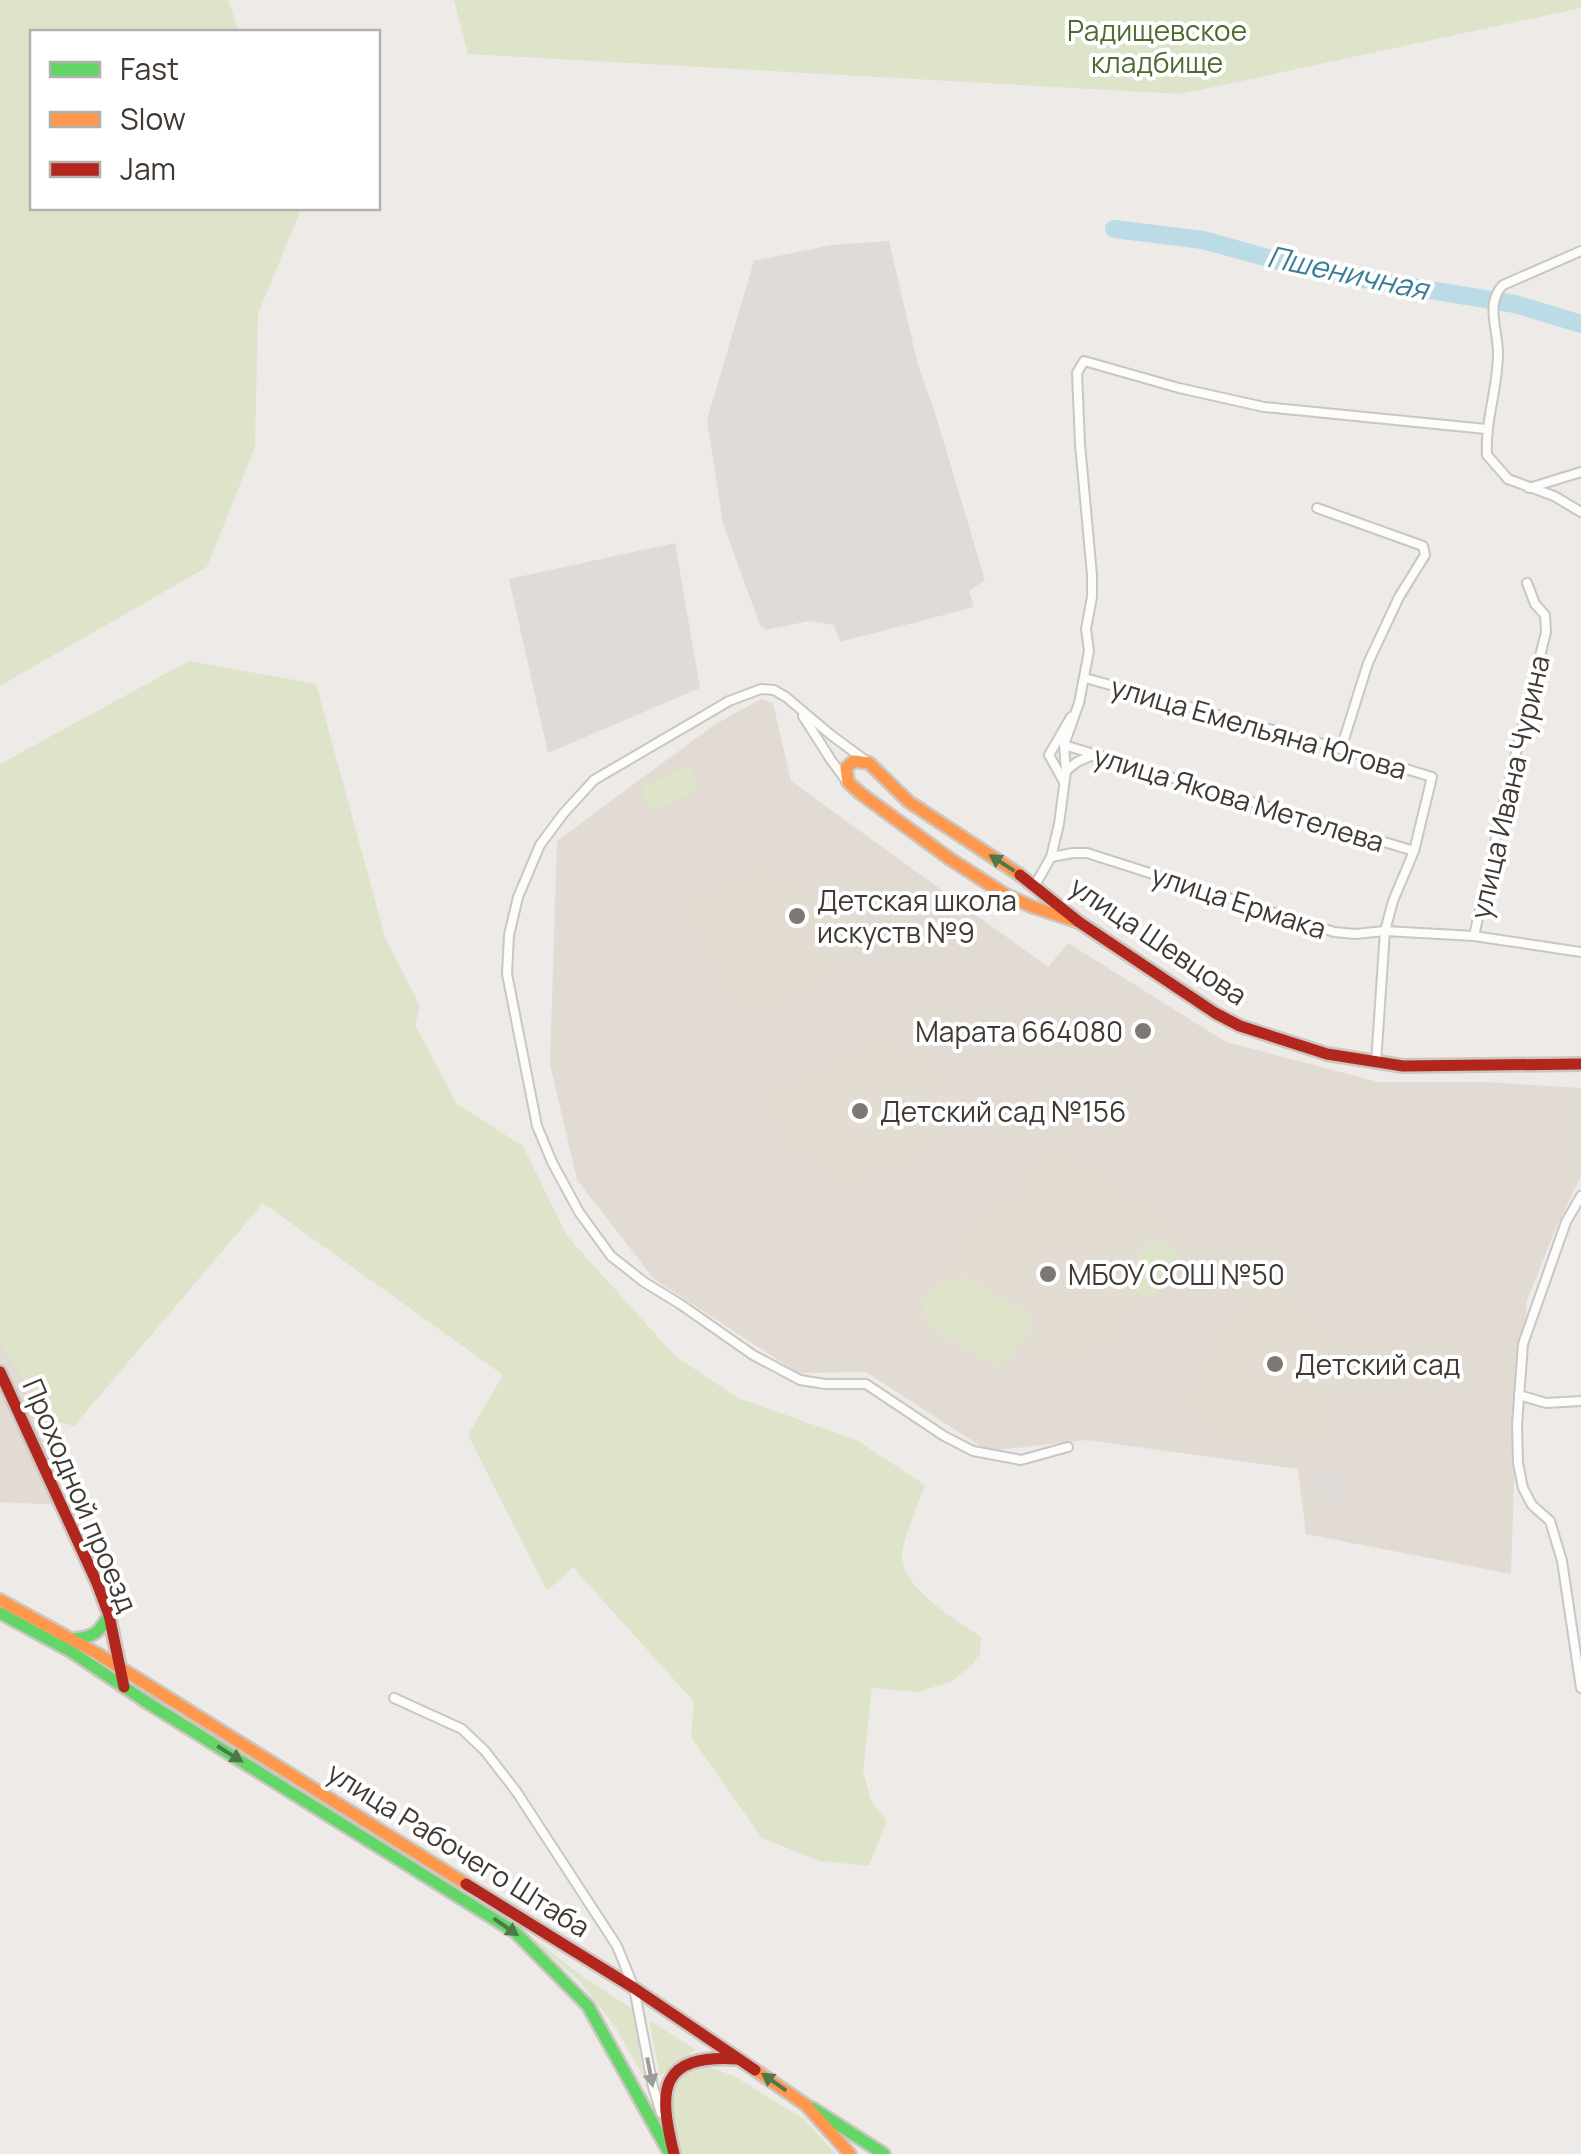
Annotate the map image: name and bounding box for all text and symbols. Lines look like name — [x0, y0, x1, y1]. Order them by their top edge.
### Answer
park label: Радищевское кладбище — [1067, 11, 1247, 81]
legend — [30, 30, 380, 210]
text: Fast — [120, 48, 179, 89]
text: Slow — [120, 98, 186, 139]
text: Jam — [120, 148, 176, 189]
water label: Пшеничная — [1264, 235, 1434, 310]
street label: улица Ивана Чурина — [1460, 651, 1558, 923]
street label: улица Емельяна Югова — [1107, 667, 1411, 787]
street label: улица Якова Метелева — [1089, 736, 1389, 860]
one-way arrow — [988, 854, 1015, 873]
street label: улица Ермака — [1147, 855, 1331, 947]
street label: улица Шевцова — [1063, 867, 1255, 1013]
place label: Детская школа искуств №9 — [817, 881, 1017, 951]
marker: Детская школа искуств №9 — [786, 905, 808, 927]
place label: Марата 664080 — [915, 1012, 1123, 1050]
marker: Марата 664080 — [1132, 1020, 1154, 1042]
place label: Детский сад №156 — [880, 1092, 1126, 1130]
marker: Детский сад №156 — [849, 1100, 871, 1122]
place label: МБОУ СОШ №50 — [1068, 1255, 1285, 1293]
marker: МБОУ СОШ №50 — [1037, 1263, 1059, 1285]
place label: Детский сад — [1295, 1345, 1460, 1383]
marker: Детский сад — [1264, 1353, 1286, 1375]
street label: Проходной проезд — [15, 1372, 147, 1618]
one-way arrow — [217, 1745, 244, 1763]
street label: улица Рабочего Штаба — [320, 1753, 598, 1945]
one-way arrow — [492, 1917, 519, 1936]
one-way arrow — [643, 2057, 659, 2088]
one-way arrow — [761, 2073, 788, 2092]

